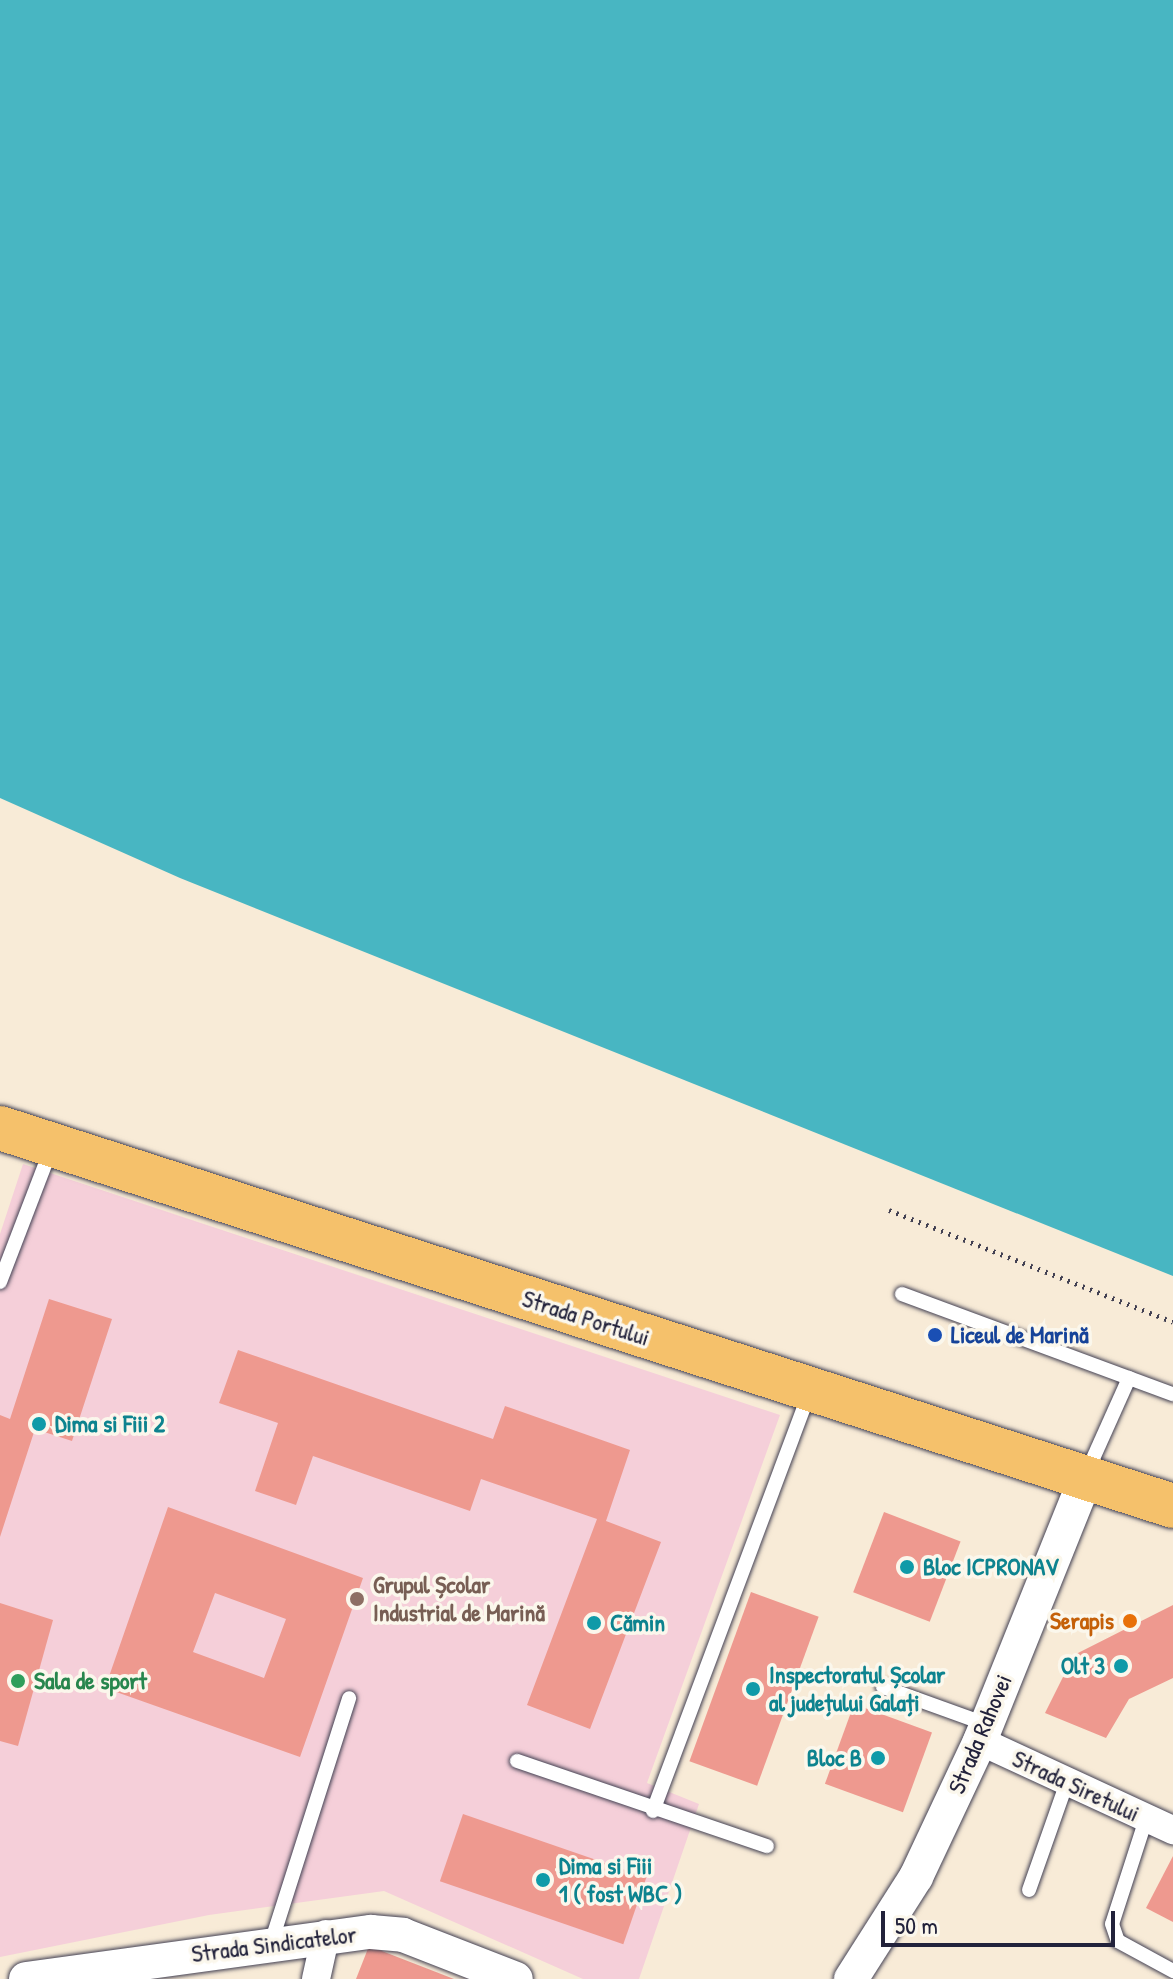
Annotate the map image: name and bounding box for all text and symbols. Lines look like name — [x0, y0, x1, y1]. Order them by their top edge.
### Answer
street label: Strada Portului — [519, 1284, 653, 1352]
place label: Liceul de Marină — [951, 1321, 1089, 1349]
marker: Liceul de Marină — [926, 1326, 944, 1344]
place label: Dima si Fiii 2 — [55, 1410, 165, 1438]
marker: Dima si Fiii 2 — [30, 1415, 48, 1433]
place label: Bloc ICPRONAV — [923, 1553, 1059, 1581]
marker: Bloc ICPRONAV — [898, 1558, 916, 1576]
place label: Grupul Școlar Industrial de Marină — [373, 1571, 545, 1627]
marker: Grupul Școlar Industrial de Marină — [348, 1590, 366, 1608]
place label: Serapis — [1050, 1607, 1114, 1635]
place label: Cămin — [610, 1609, 665, 1637]
marker: Serapis — [1121, 1612, 1139, 1630]
marker: Cămin — [585, 1614, 603, 1632]
place label: Olt 3 — [1061, 1652, 1105, 1680]
marker: Olt 3 — [1112, 1657, 1130, 1675]
place label: Inspectoratul Școlar al județului Galați — [769, 1661, 945, 1717]
place label: Sala de sport — [34, 1667, 147, 1695]
street label: Strada Rahovei — [942, 1670, 1018, 1798]
marker: Sala de sport — [9, 1672, 27, 1690]
marker: Inspectoratul Școlar al județului Galați — [744, 1680, 762, 1698]
place label: Bloc B — [807, 1744, 862, 1772]
street label: Strada Siretului — [1008, 1744, 1144, 1828]
marker: Bloc B — [869, 1749, 887, 1767]
place label: Dima si Fiii 1 ( fost WBC ) — [559, 1852, 682, 1908]
marker: Dima si Fiii 1 ( fost WBC ) — [534, 1871, 552, 1889]
scale bar — [885, 1895, 1119, 1945]
text: 50 m — [895, 1909, 938, 1941]
street label: Strada Sindicatelor — [190, 1920, 358, 1968]

